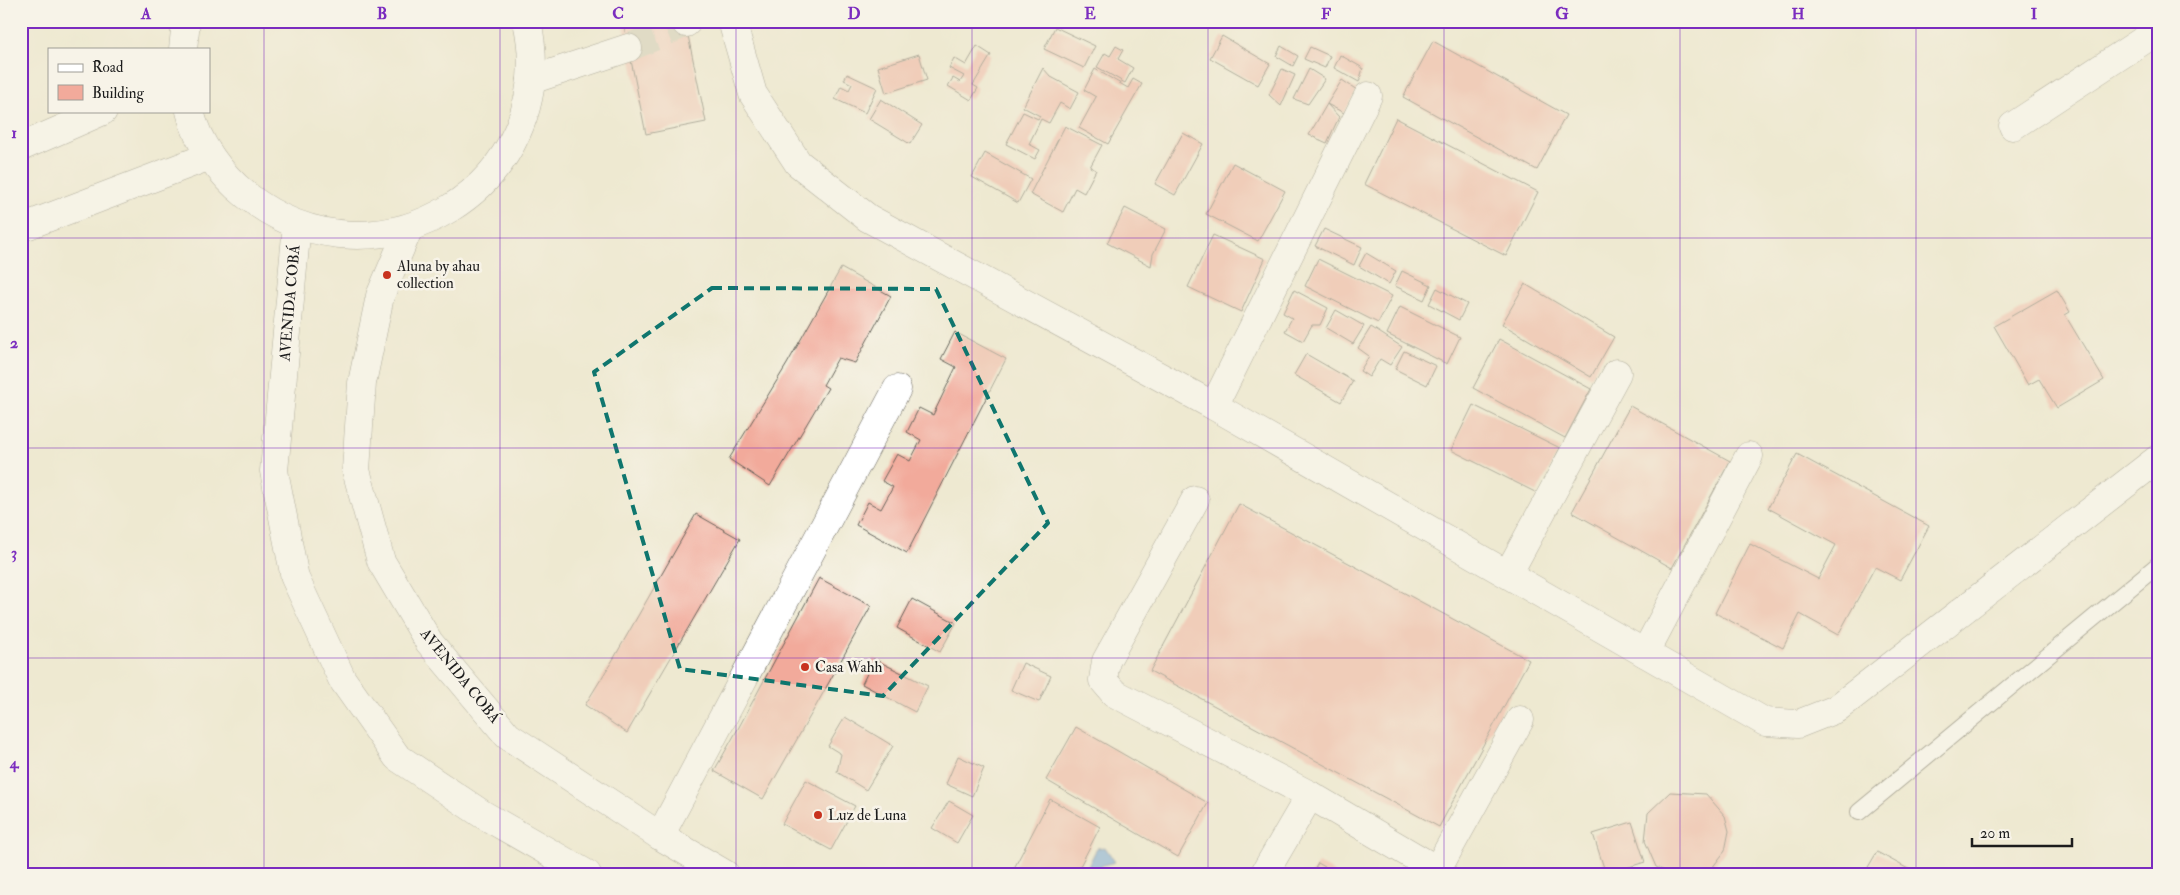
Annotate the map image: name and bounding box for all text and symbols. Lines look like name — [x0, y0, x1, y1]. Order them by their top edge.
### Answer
text: A — [140, 4, 152, 24]
text: B — [377, 4, 387, 24]
text: C — [612, 4, 624, 24]
text: D — [847, 4, 861, 24]
text: E — [1084, 4, 1096, 24]
text: F — [1321, 4, 1331, 24]
text: G — [1555, 4, 1569, 24]
text: H — [1791, 4, 1805, 24]
text: I — [2031, 4, 2038, 24]
legend — [48, 48, 210, 112]
text: Road — [92, 58, 124, 77]
text: Building — [92, 84, 144, 103]
text: 1 — [11, 123, 17, 143]
street label: AVENIDA COBÁ — [273, 243, 305, 363]
place label: Aluna by ahau collection — [396, 257, 480, 293]
marker: Aluna by ahau collection — [381, 269, 393, 281]
text: 2 — [10, 333, 18, 353]
text: 3 — [11, 543, 17, 563]
street label: AVENIDA COBÁ — [415, 623, 506, 728]
place label: Casa Wahh — [815, 658, 883, 677]
marker: Casa Wahh — [799, 661, 811, 673]
text: 4 — [9, 753, 20, 773]
place label: Luz de Luna — [828, 806, 907, 825]
marker: Luz de Luna — [812, 809, 824, 821]
scale bar — [1972, 815, 2072, 847]
text: 20 m — [1980, 824, 2010, 843]

